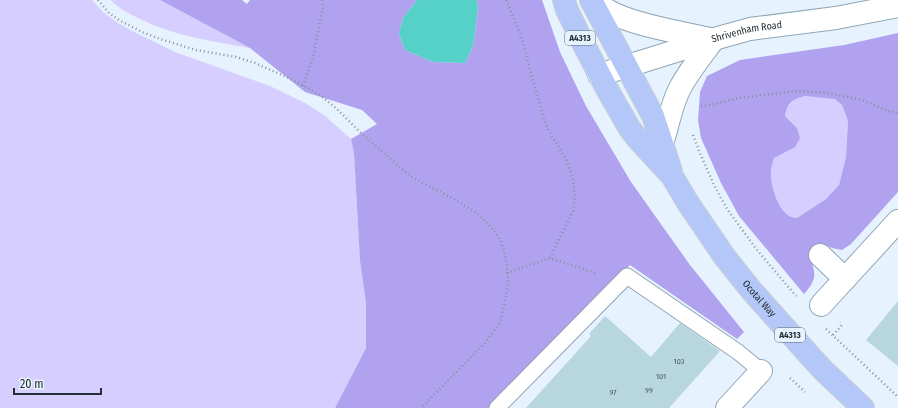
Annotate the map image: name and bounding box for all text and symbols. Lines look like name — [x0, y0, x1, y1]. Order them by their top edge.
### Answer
street label: Shrivenham Road — [710, 19, 783, 45]
road number: A4313 — [565, 31, 595, 45]
street label: Ocotal Way — [740, 278, 779, 320]
road number: A4313 — [775, 328, 805, 342]
house number: 103 — [674, 357, 685, 366]
scale bar — [14, 370, 101, 396]
house number: 101 — [656, 372, 666, 381]
text: 20 m — [20, 377, 44, 391]
house number: 99 — [645, 386, 653, 395]
house number: 97 — [609, 388, 617, 397]

